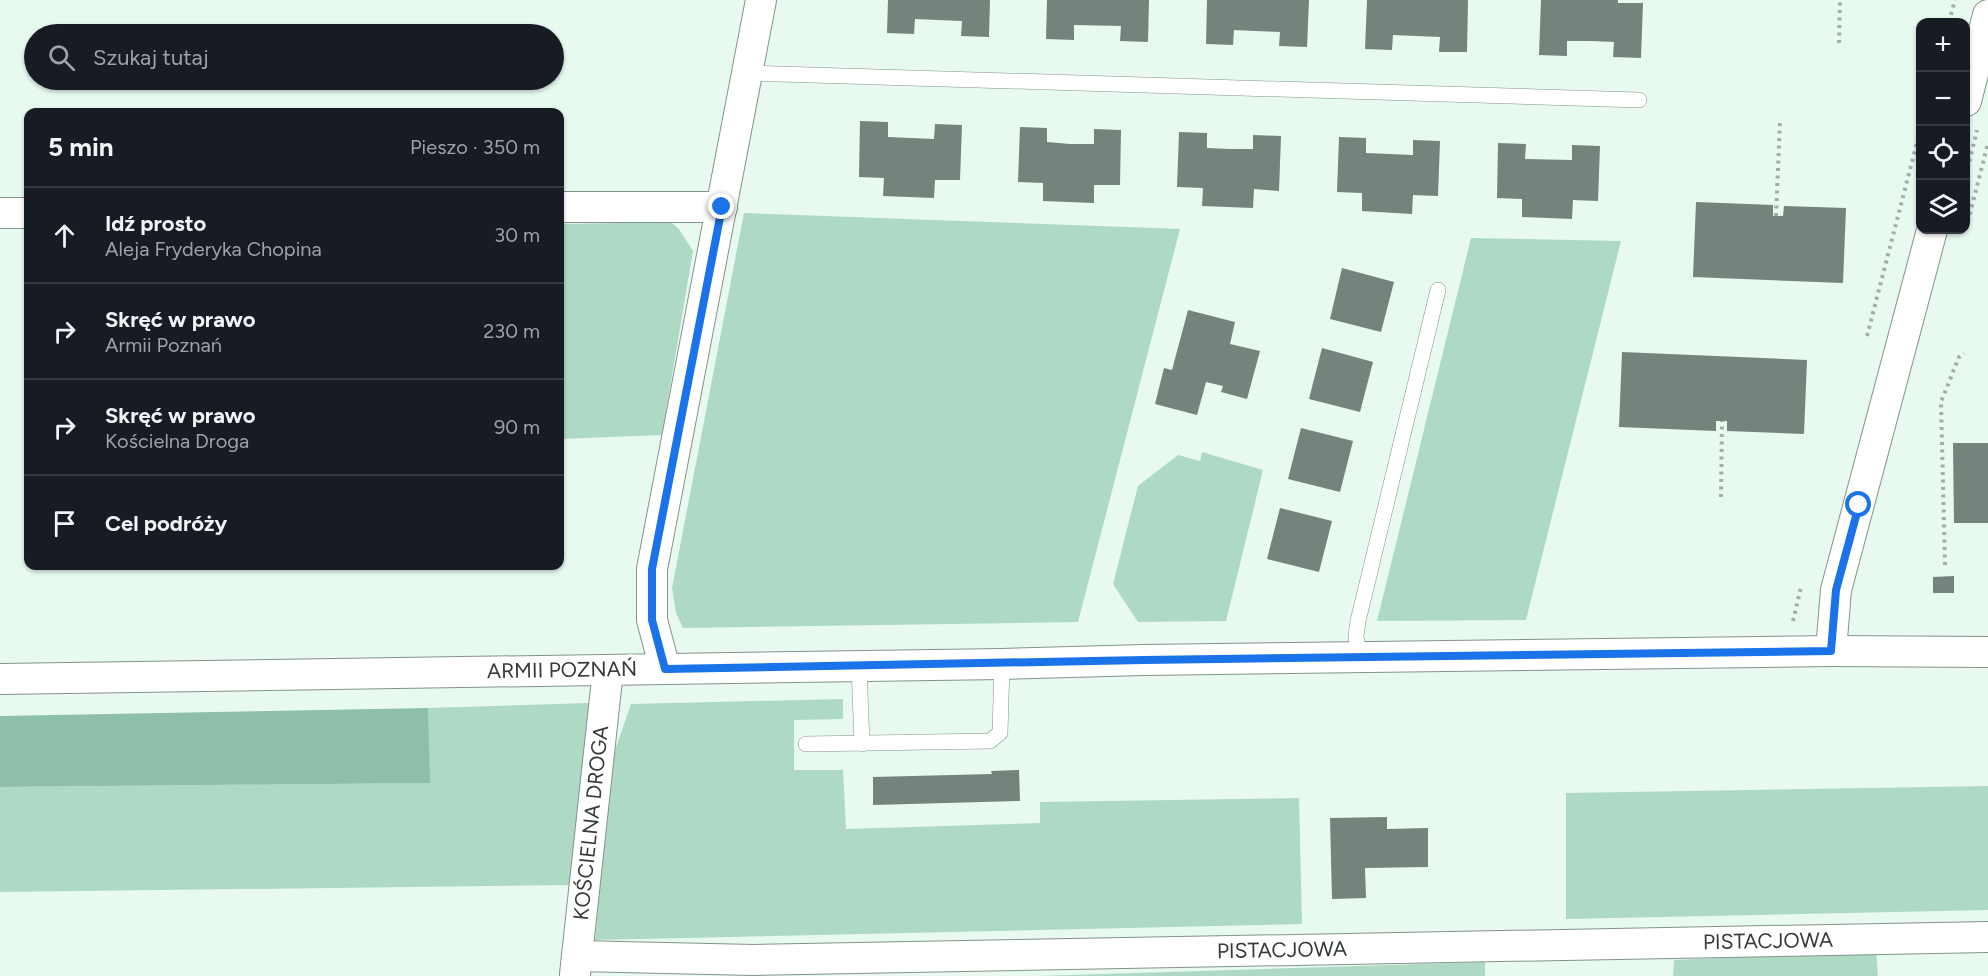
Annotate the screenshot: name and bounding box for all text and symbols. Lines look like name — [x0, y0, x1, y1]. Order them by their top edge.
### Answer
map controls — [1916, 18, 1970, 234]
button: + — [1916, 18, 1970, 72]
search box — [24, 24, 564, 90]
icon: search — [45, 41, 78, 74]
text: Szukaj tutaj — [93, 44, 209, 71]
button: − — [1916, 72, 1970, 126]
button: locate — [1916, 126, 1970, 180]
text: 5 min — [48, 131, 114, 163]
text: Pieszo · 350 m — [410, 135, 540, 159]
button: layers — [1916, 180, 1970, 234]
route end — [708, 193, 734, 219]
text: Idź prosto — [105, 210, 206, 237]
icon: ahead — [48, 219, 81, 252]
text: 30 m — [494, 223, 540, 247]
text: Aleja Fryderyka Chopina — [105, 237, 322, 261]
text: Skręć w prawo — [105, 306, 255, 333]
icon: right — [48, 315, 81, 348]
text: 230 m — [483, 319, 540, 343]
text: Armii Poznań — [105, 333, 222, 357]
text: Skręć w prawo — [105, 402, 255, 429]
icon: right — [48, 411, 81, 444]
text: 90 m — [494, 415, 540, 439]
text: Kościelna Droga — [105, 429, 249, 453]
route start — [1845, 491, 1871, 517]
icon: arrive — [48, 507, 81, 540]
text: Cel podróży — [105, 510, 227, 537]
street label: ARMII POZNAŃ — [487, 656, 637, 683]
street label: KOŚCIELNA DROGA — [568, 724, 613, 922]
street label: PISTACJOWA — [1703, 927, 1833, 954]
street label: PISTACJOWA — [1217, 936, 1347, 963]

